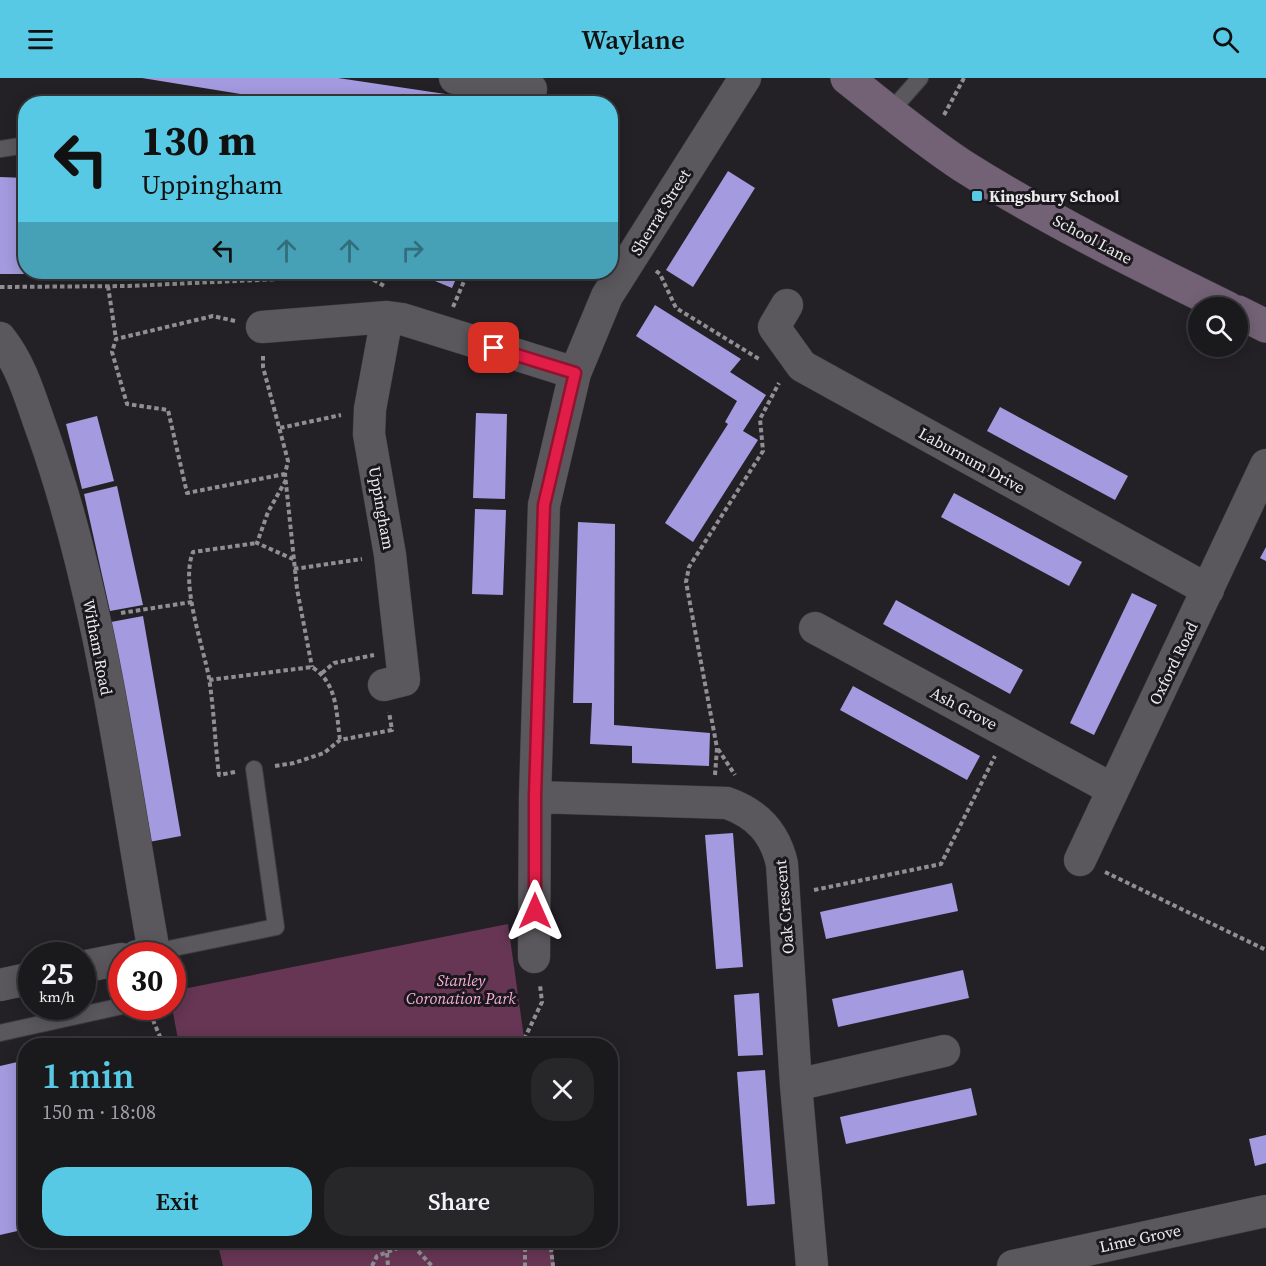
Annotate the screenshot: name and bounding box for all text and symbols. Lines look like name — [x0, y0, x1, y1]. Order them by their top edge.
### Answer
text: Waylane — [581, 21, 685, 58]
icon: menu — [24, 23, 57, 56]
icon: search — [1209, 23, 1242, 56]
text: 130 m — [141, 111, 256, 169]
icon: left — [42, 120, 120, 198]
street label: Sherrat Street — [625, 164, 696, 259]
text: Uppingham — [141, 166, 283, 203]
place label: Kingsbury School — [989, 185, 1120, 207]
marker: Kingsbury School — [970, 189, 984, 203]
street label: School Lane — [1050, 209, 1136, 269]
icon: left — [207, 234, 240, 267]
icon: ahead — [270, 234, 303, 267]
icon: ahead — [333, 234, 366, 267]
icon: right — [396, 234, 429, 267]
map controls — [1188, 297, 1248, 357]
button: search — [1188, 297, 1248, 357]
pin — [468, 322, 519, 373]
icon: arrive — [477, 331, 510, 364]
street label: Laburnum Drive — [915, 422, 1029, 498]
street label: Uppingham — [364, 465, 400, 551]
street label: Witham Road — [78, 597, 118, 697]
street label: Oxford Road — [1143, 618, 1203, 708]
street label: Ash Grove — [927, 681, 1001, 735]
street label: Oak Crescent — [769, 858, 799, 955]
position arrow — [503, 879, 567, 943]
speed limit sign: 30 — [108, 942, 186, 1020]
text: 25 — [41, 953, 73, 994]
park label: Stanley Coronation Park — [406, 969, 516, 1009]
text: km/h — [39, 986, 75, 1007]
text: 1 min — [42, 1051, 134, 1100]
button: close — [531, 1058, 594, 1121]
text: 150 m · 18:08 — [42, 1098, 156, 1126]
button: Exit — [42, 1167, 312, 1236]
button: Share — [324, 1167, 594, 1236]
street label: Lime Grove — [1097, 1219, 1183, 1257]

